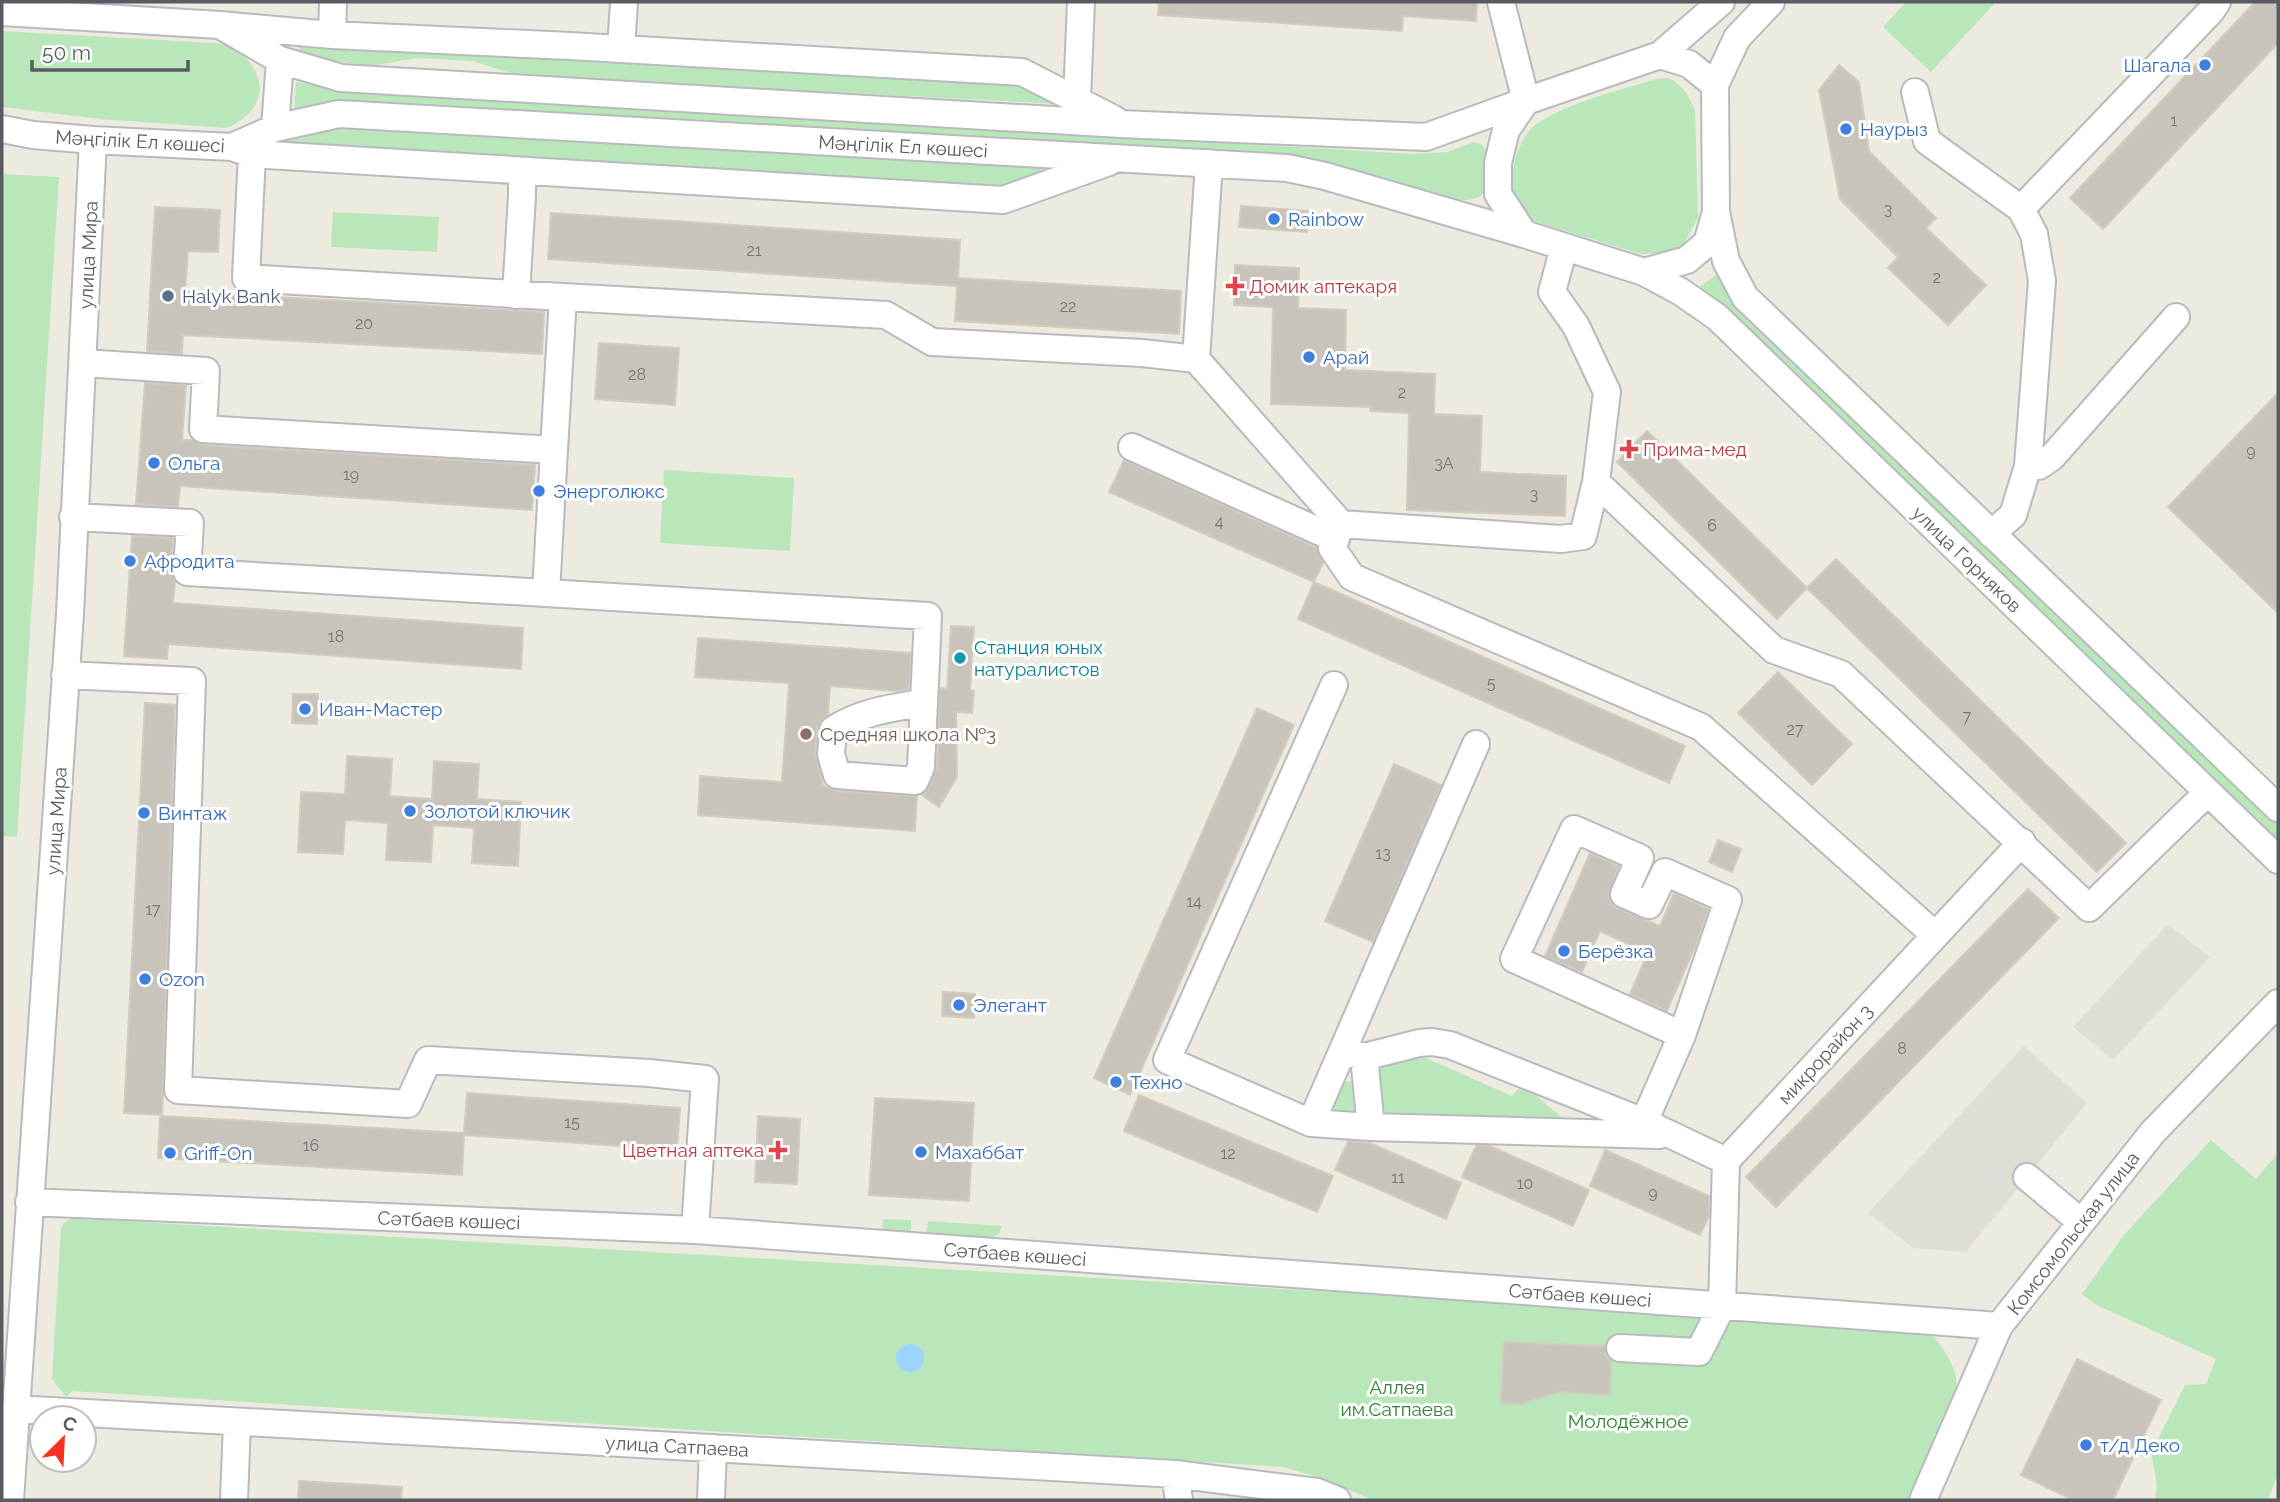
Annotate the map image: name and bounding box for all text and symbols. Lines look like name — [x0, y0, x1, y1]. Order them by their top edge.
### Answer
scale bar — [32, 28, 187, 72]
text: 50 m — [42, 40, 91, 65]
place label: Шагала — [2123, 54, 2191, 76]
marker: Шагала — [2197, 57, 2213, 73]
house number: 1 — [2171, 111, 2178, 130]
place label: Наурыз — [1860, 118, 1928, 140]
marker: Наурыз — [1838, 121, 1854, 137]
street label: Мәңгілік Ел көшесі — [55, 126, 225, 156]
street label: Мәңгілік Ел көшесі — [818, 131, 988, 161]
street label: улица Мира — [74, 200, 102, 310]
house number: 3 — [1884, 200, 1892, 219]
place label: Rainbow — [1288, 208, 1365, 230]
marker: Rainbow — [1266, 211, 1282, 227]
house number: 21 — [746, 241, 762, 260]
house number: 2 — [1933, 268, 1941, 287]
place label: Домик аптекаря — [1249, 275, 1397, 297]
marker: Домик аптекаря — [1227, 278, 1243, 294]
place label: Halyk Bank — [182, 285, 281, 307]
marker: Halyk Bank — [160, 288, 176, 304]
house number: 22 — [1060, 297, 1076, 316]
house number: 20 — [355, 314, 373, 333]
place label: Арай — [1323, 346, 1369, 368]
marker: Арай — [1301, 349, 1317, 365]
house number: 28 — [628, 365, 646, 384]
house number: 2 — [1398, 383, 1406, 402]
place label: Прима-мед — [1643, 438, 1747, 460]
marker: Прима-мед — [1621, 441, 1637, 457]
house number: 9 — [2246, 441, 2256, 460]
place label: Ольга — [168, 452, 220, 474]
house number: 3А — [1434, 454, 1454, 473]
marker: Ольга — [146, 455, 162, 471]
house number: 19 — [343, 465, 359, 484]
place label: Энерголюкс — [553, 480, 665, 502]
marker: Энерголюкс — [531, 483, 547, 499]
house number: 3 — [1530, 485, 1538, 504]
street label: улица Горняков — [1908, 501, 2026, 617]
house number: 4 — [1215, 512, 1224, 531]
house number: 6 — [1707, 516, 1717, 535]
place label: Афродита — [144, 550, 235, 572]
marker: Афродита — [122, 553, 138, 569]
house number: 18 — [328, 627, 344, 646]
place label: Станция юных натуралистов — [974, 636, 1103, 680]
marker: Станция юных натуралистов — [952, 650, 968, 666]
house number: 5 — [1487, 674, 1496, 693]
place label: Иван-Мастер — [319, 698, 442, 720]
marker: Иван-Мастер — [297, 701, 313, 717]
house number: 7 — [1963, 707, 1972, 726]
house number: 27 — [1787, 720, 1804, 739]
place label: Средняя школа №3 — [820, 723, 996, 745]
marker: Средняя школа №3 — [798, 726, 814, 742]
street label: улица Мира — [41, 766, 71, 876]
place label: Золотой ключик — [424, 800, 571, 822]
place label: Винтаж — [158, 802, 227, 824]
marker: Золотой ключик — [402, 803, 418, 819]
marker: Винтаж — [136, 805, 152, 821]
house number: 13 — [1375, 844, 1391, 863]
house number: 14 — [1186, 892, 1202, 911]
house number: 17 — [145, 900, 161, 919]
place label: Берёзка — [1578, 940, 1653, 962]
marker: Берёзка — [1556, 943, 1572, 959]
place label: Ozon — [159, 968, 205, 990]
marker: Ozon — [137, 971, 153, 987]
place label: Элегант — [973, 994, 1047, 1016]
marker: Элегант — [951, 997, 967, 1013]
street label: микрорайон 3 — [1773, 1000, 1877, 1108]
house number: 8 — [1897, 1039, 1907, 1058]
place label: Техно — [1130, 1071, 1183, 1093]
marker: Техно — [1108, 1074, 1124, 1090]
house number: 15 — [564, 1113, 580, 1132]
house number: 16 — [303, 1136, 319, 1155]
place label: Цветная аптека — [622, 1139, 764, 1161]
place label: Махаббат — [935, 1141, 1024, 1163]
place label: Griff-On — [184, 1142, 252, 1164]
marker: Цветная аптека — [770, 1142, 786, 1158]
marker: Махаббат — [913, 1144, 929, 1160]
house number: 12 — [1220, 1144, 1236, 1163]
marker: Griff-On — [162, 1145, 178, 1161]
street label: Комсомольская улица — [2002, 1147, 2144, 1319]
house number: 11 — [1391, 1168, 1405, 1187]
house number: 10 — [1517, 1174, 1533, 1193]
house number: 9 — [1648, 1183, 1658, 1202]
street label: Сәтбаев көшесі — [377, 1207, 521, 1233]
street label: Сәтбаев көшесі — [943, 1238, 1087, 1270]
street label: Сәтбаев көшесі — [1508, 1279, 1652, 1311]
park label: Аллея им.Сатпаева — [1340, 1376, 1454, 1420]
north arrow — [28, 1404, 98, 1474]
park label: Молодёжное — [1568, 1410, 1688, 1432]
text: С — [59, 1411, 80, 1436]
street label: улица Сатпаева — [605, 1431, 749, 1461]
place label: т/д Деко — [2100, 1434, 2180, 1456]
marker: т/д Деко — [2078, 1437, 2094, 1453]

